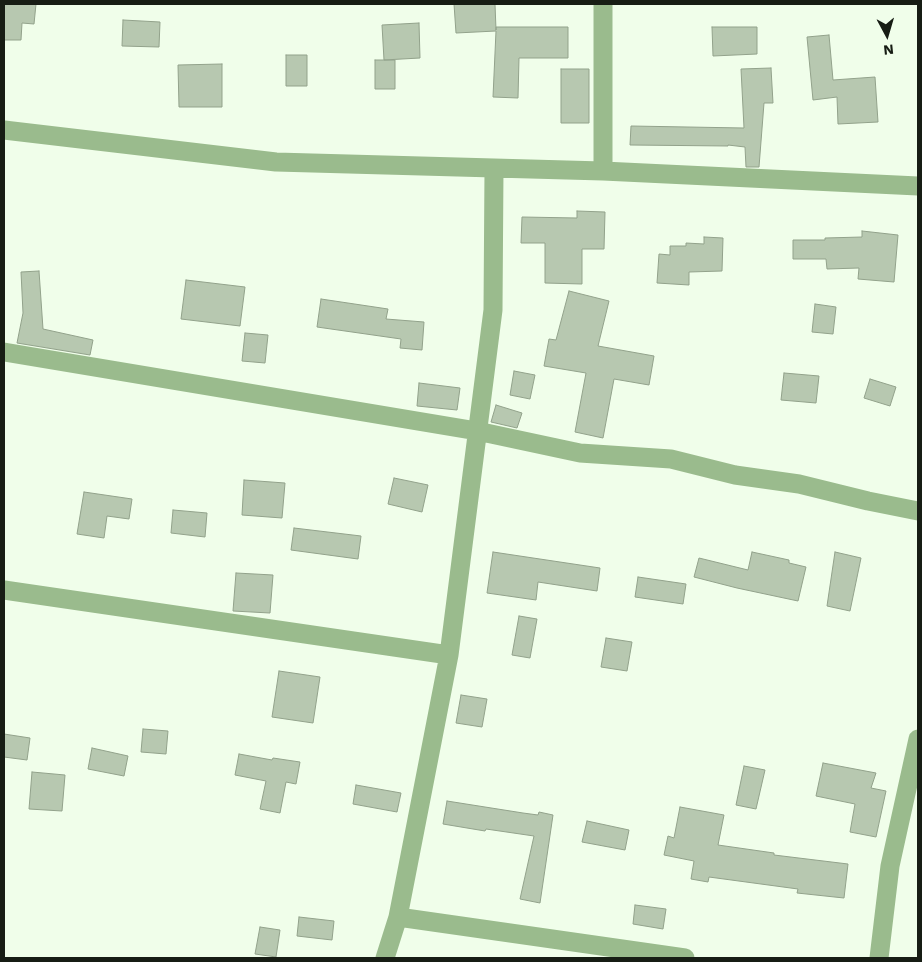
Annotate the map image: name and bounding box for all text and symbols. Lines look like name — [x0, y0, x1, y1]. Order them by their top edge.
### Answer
north arrow — [862, 10, 912, 60]
text: N — [883, 41, 895, 58]

